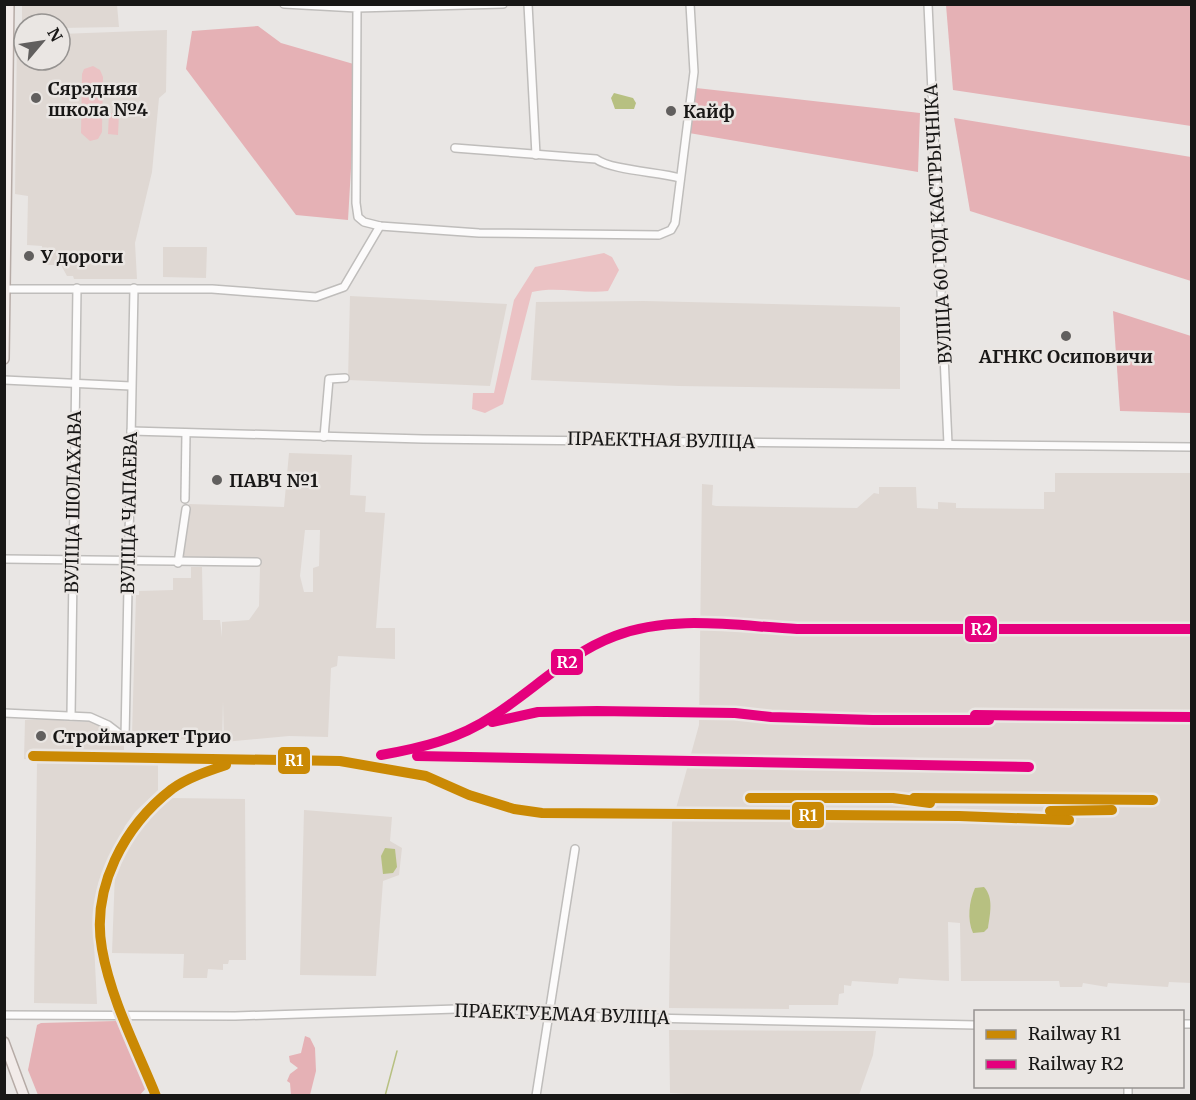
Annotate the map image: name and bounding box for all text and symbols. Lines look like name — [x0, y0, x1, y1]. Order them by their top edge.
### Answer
north arrow — [12, 12, 72, 72]
text: N — [43, 24, 67, 45]
place label: Сярэдняя школа №4 — [48, 77, 149, 121]
street label: ВУЛІЦА 60 ГОД КАСТРЫЧНІКА — [919, 83, 957, 365]
marker: Сярэдняя школа №4 — [29, 91, 43, 105]
place label: Кайф — [683, 100, 735, 123]
marker: Кайф — [664, 104, 678, 118]
place label: У дороги — [40, 245, 124, 268]
marker: У дороги — [22, 249, 36, 263]
marker: АГНКС Осиповичи — [1059, 329, 1073, 343]
place label: АГНКС Осиповичи — [978, 345, 1153, 368]
street label: ВУЛІЦА ШОЛАХАВА — [60, 410, 86, 593]
street label: ПРАЕКТНАЯ ВУЛІЦА — [567, 427, 755, 453]
street label: ВУЛІЦА ЧАПАЕВА — [116, 431, 142, 594]
place label: ПАВЧ №1 — [229, 469, 318, 492]
marker: ПАВЧ №1 — [210, 473, 224, 487]
line badge: R2 — [964, 615, 998, 643]
text: R2 — [970, 619, 992, 639]
line badge: R2 — [550, 648, 584, 676]
text: R2 — [556, 652, 578, 672]
place label: Строймаркет Трио — [53, 725, 231, 748]
marker: Строймаркет Трио — [34, 729, 48, 743]
line badge: R1 — [277, 746, 311, 775]
text: R1 — [285, 750, 304, 770]
line badge: R1 — [791, 801, 825, 829]
text: R1 — [799, 805, 818, 825]
street label: ПРАЕКТУЕМАЯ ВУЛІЦА — [454, 999, 670, 1029]
legend — [974, 1010, 1184, 1088]
text: Railway R1 — [1028, 1022, 1121, 1045]
text: Railway R2 — [1028, 1052, 1124, 1075]

